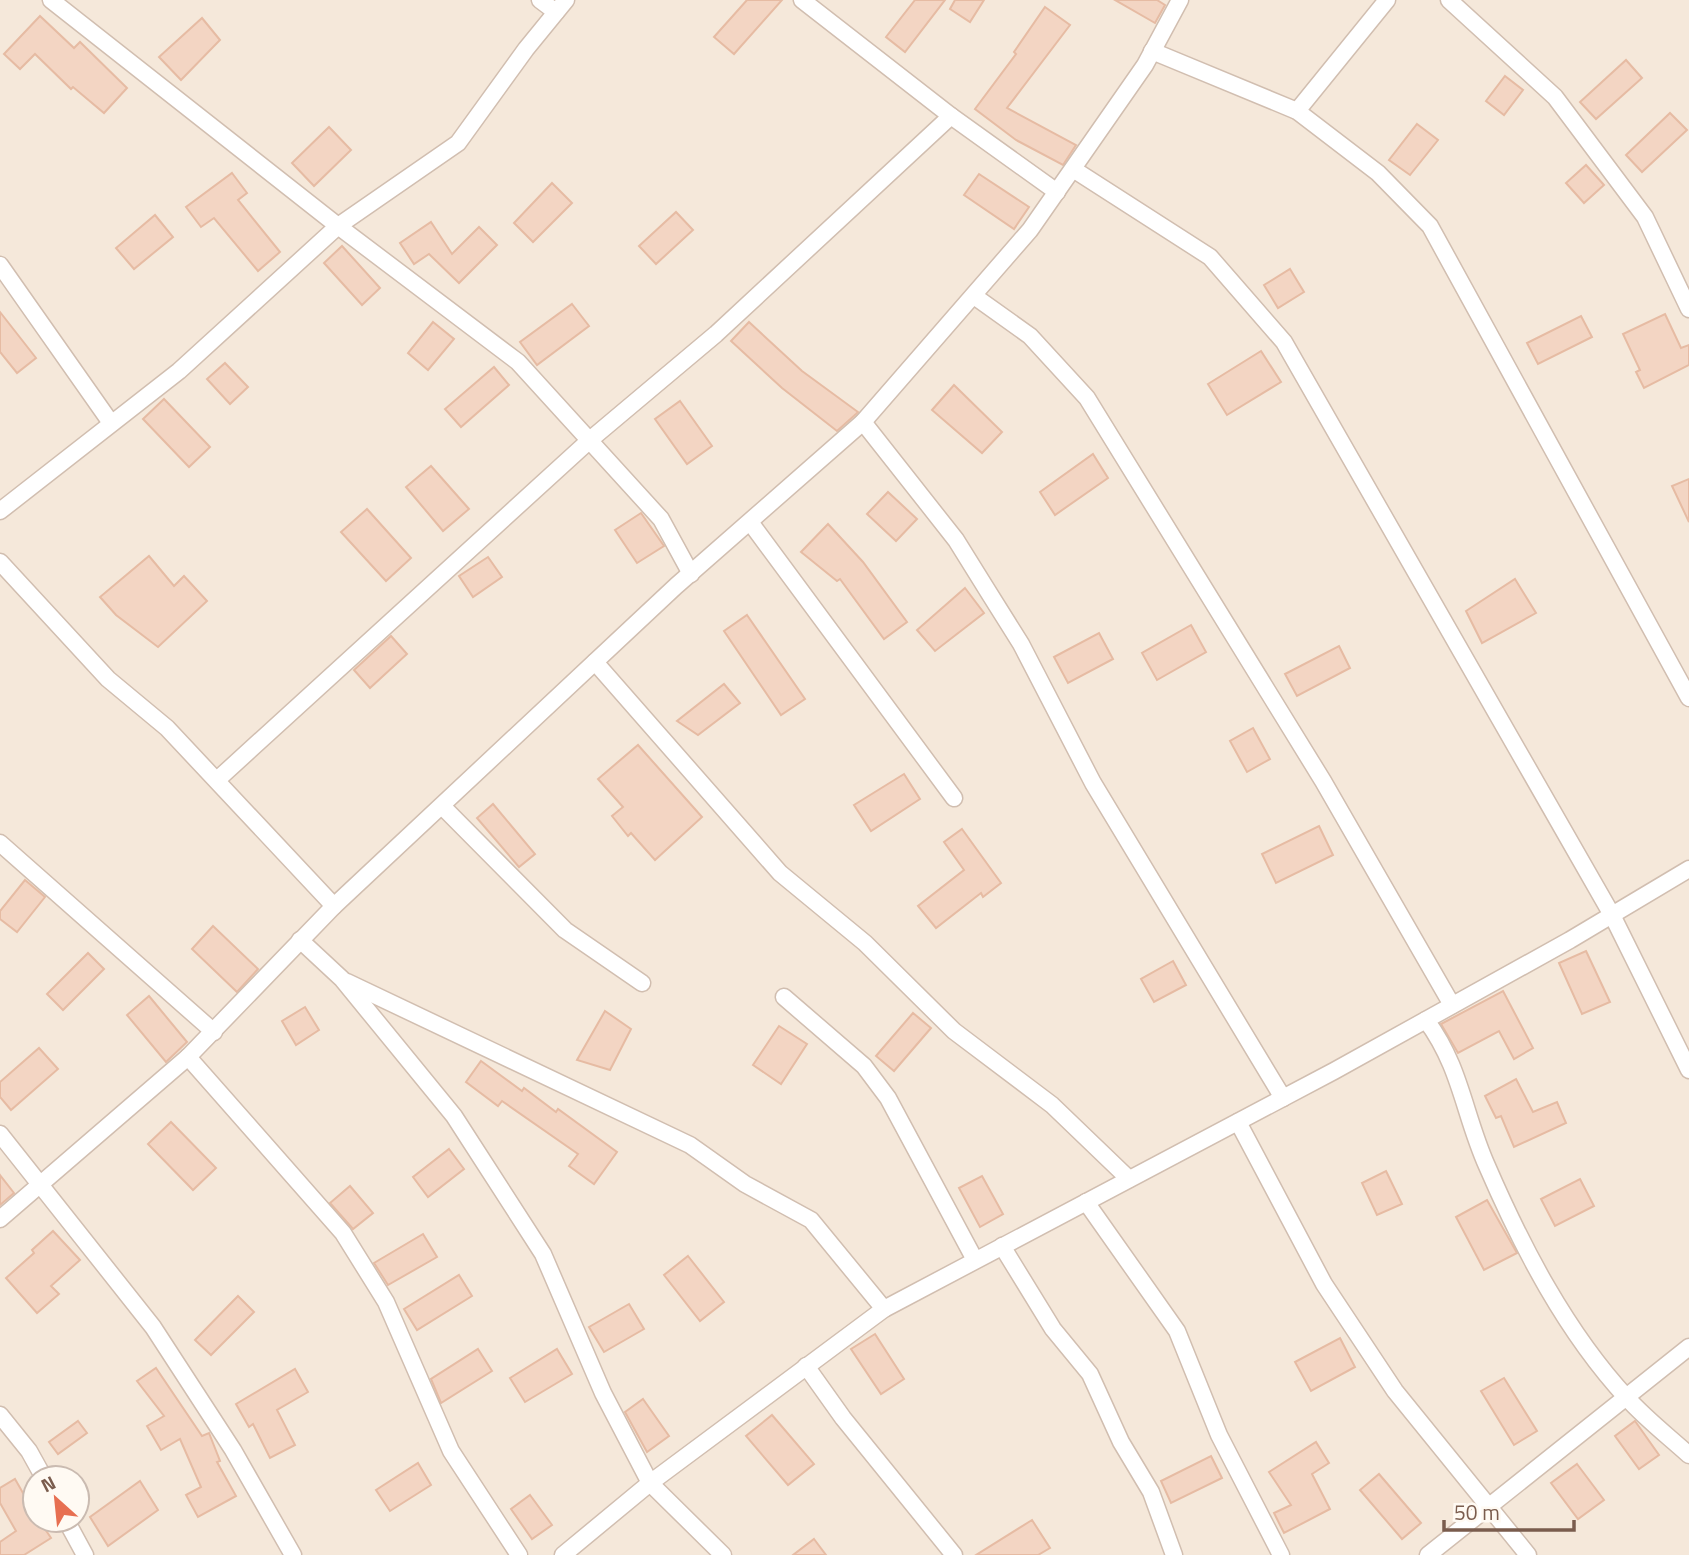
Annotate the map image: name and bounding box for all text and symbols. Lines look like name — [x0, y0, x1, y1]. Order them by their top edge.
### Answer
north arrow — [21, 1464, 91, 1534]
text: N — [36, 1467, 61, 1499]
scale bar — [1444, 1488, 1574, 1532]
text: 50 m — [1454, 1496, 1500, 1528]

